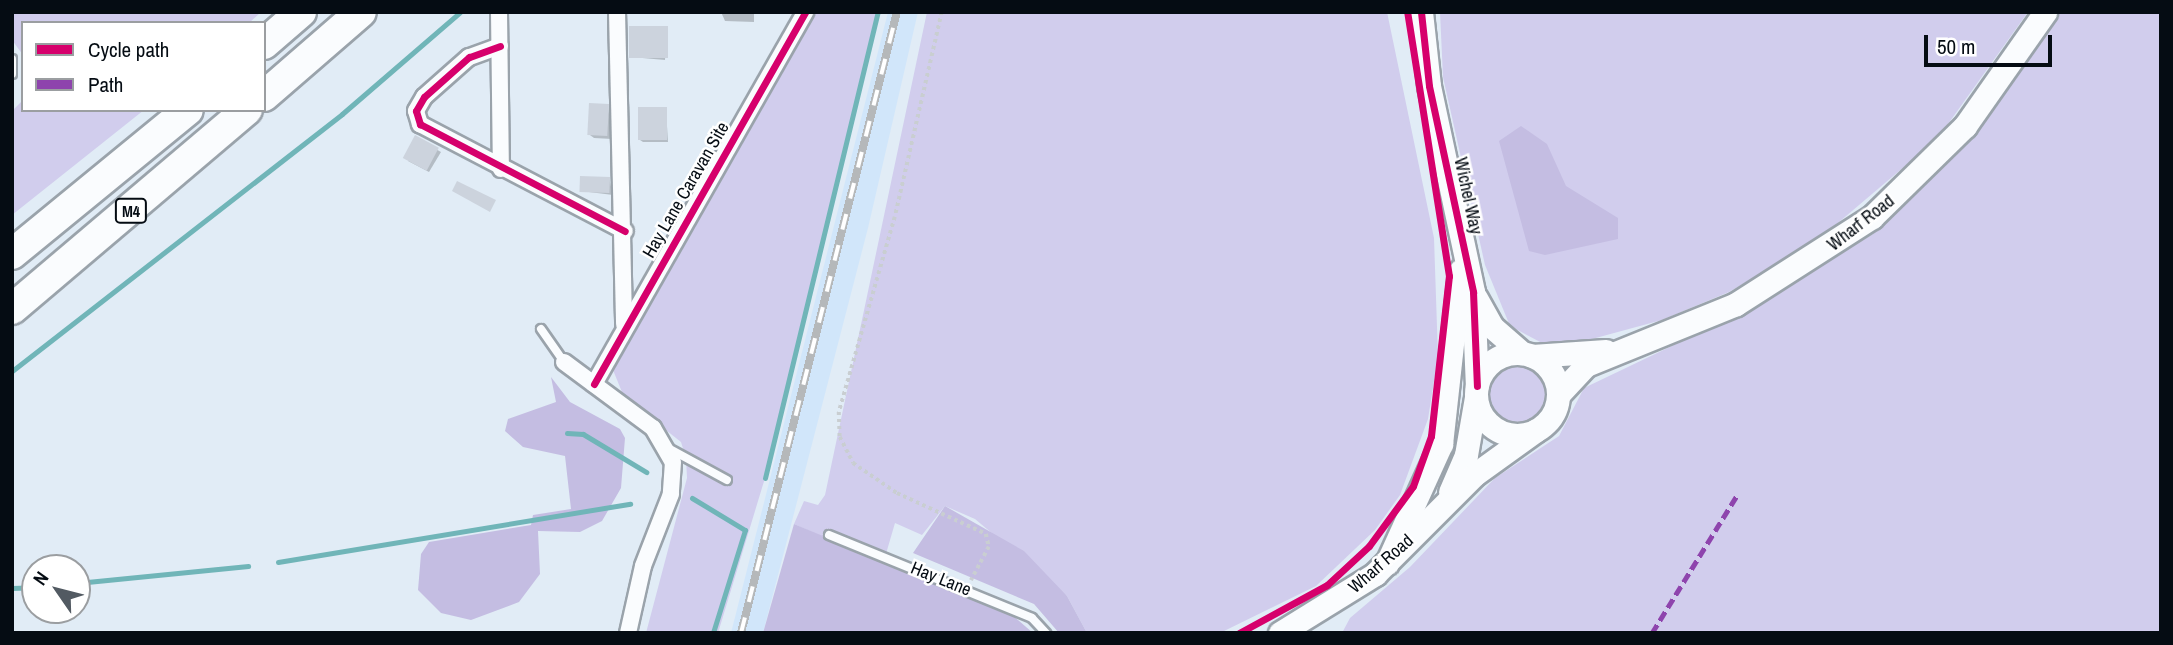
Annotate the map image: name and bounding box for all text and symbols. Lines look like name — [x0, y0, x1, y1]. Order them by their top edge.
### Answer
legend — [21, 21, 266, 112]
scale bar — [1928, 21, 2056, 65]
text: 50 m — [1937, 32, 1975, 61]
text: Cycle path — [88, 35, 169, 64]
text: Path — [88, 70, 123, 99]
street label: Hay Lane Caravan Site — [638, 118, 734, 262]
street label: Wichel Way — [1449, 156, 1487, 236]
street label: Wharf Road — [1823, 190, 1899, 256]
road number: M4 — [114, 198, 148, 224]
street label: Wharf Road — [1344, 530, 1418, 598]
north arrow — [21, 554, 91, 624]
street label: Hay Lane — [908, 557, 974, 601]
text: N — [27, 566, 54, 590]

